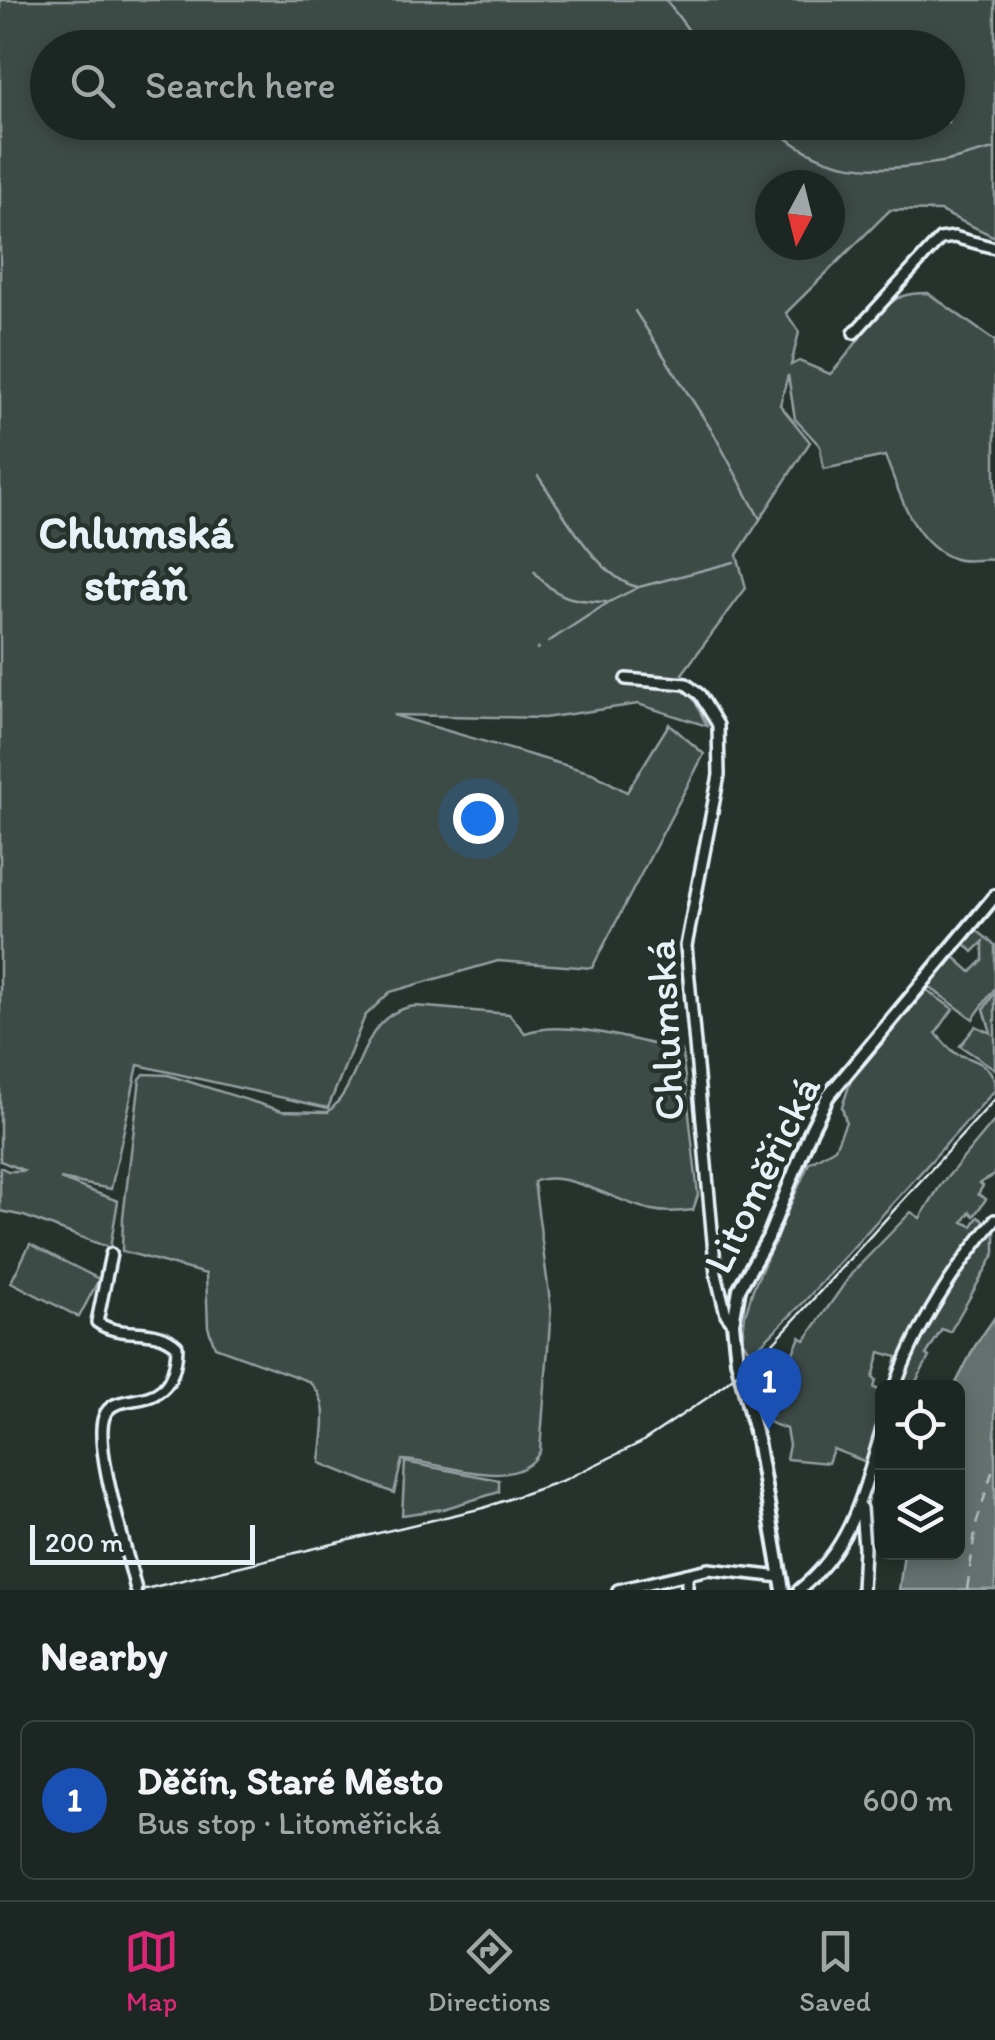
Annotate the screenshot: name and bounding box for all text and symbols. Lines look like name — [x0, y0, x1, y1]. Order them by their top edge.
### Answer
search box — [30, 30, 965, 140]
icon: search — [65, 58, 120, 113]
text: Search here — [145, 62, 336, 108]
north arrow — [755, 170, 845, 260]
district label: Chlumská stráň — [38, 505, 234, 611]
your location — [453, 793, 504, 844]
street label: Chlumská — [634, 938, 695, 1122]
street label: Litoměřická — [692, 1067, 831, 1281]
pin: 1 — [736, 1348, 802, 1430]
map controls — [875, 1380, 965, 1560]
button: locate — [875, 1380, 965, 1470]
button: layers — [875, 1470, 965, 1560]
scale bar — [30, 1520, 255, 1564]
text: 200 m — [45, 1525, 124, 1559]
text: Nearby — [40, 1630, 167, 1681]
text: Děčín, Staré Město — [137, 1758, 443, 1804]
text: 1 — [67, 1781, 82, 1819]
text: 600 m — [863, 1781, 953, 1819]
text: Bus stop · Litoměřická — [137, 1804, 441, 1842]
tab: Map — [124, 1924, 179, 2018]
tab: Directions — [428, 1924, 551, 2018]
tab: Saved — [799, 1924, 871, 2018]

